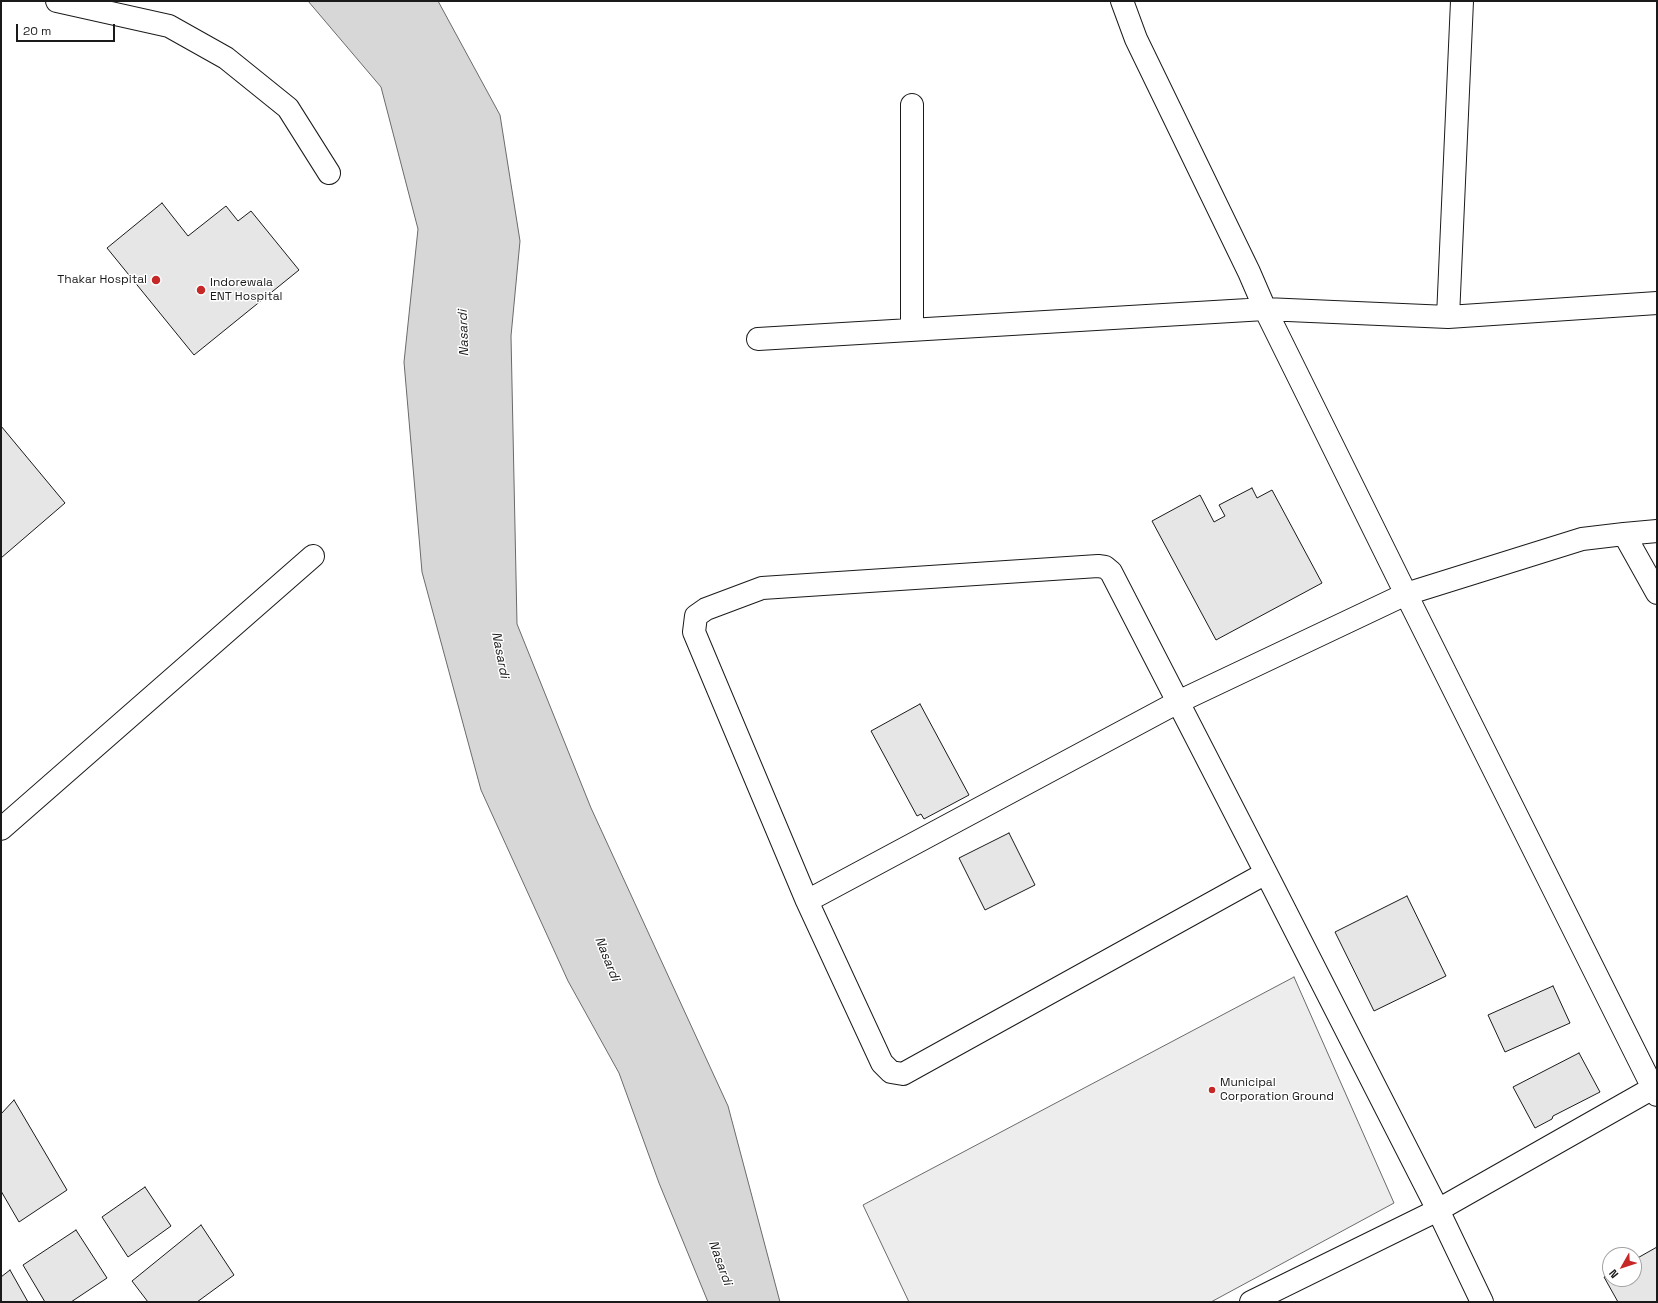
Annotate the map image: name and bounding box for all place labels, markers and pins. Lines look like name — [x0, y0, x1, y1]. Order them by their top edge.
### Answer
place label: Thakar Hospital — [57, 273, 147, 287]
marker: Thakar Hospital — [150, 274, 162, 286]
place label: Indorewala ENT Hospital — [210, 276, 282, 304]
marker: Indorewala ENT Hospital — [195, 284, 207, 296]
place label: Municipal Corporation Ground — [1220, 1076, 1334, 1104]
marker: Municipal Corporation Ground — [1207, 1085, 1217, 1095]

